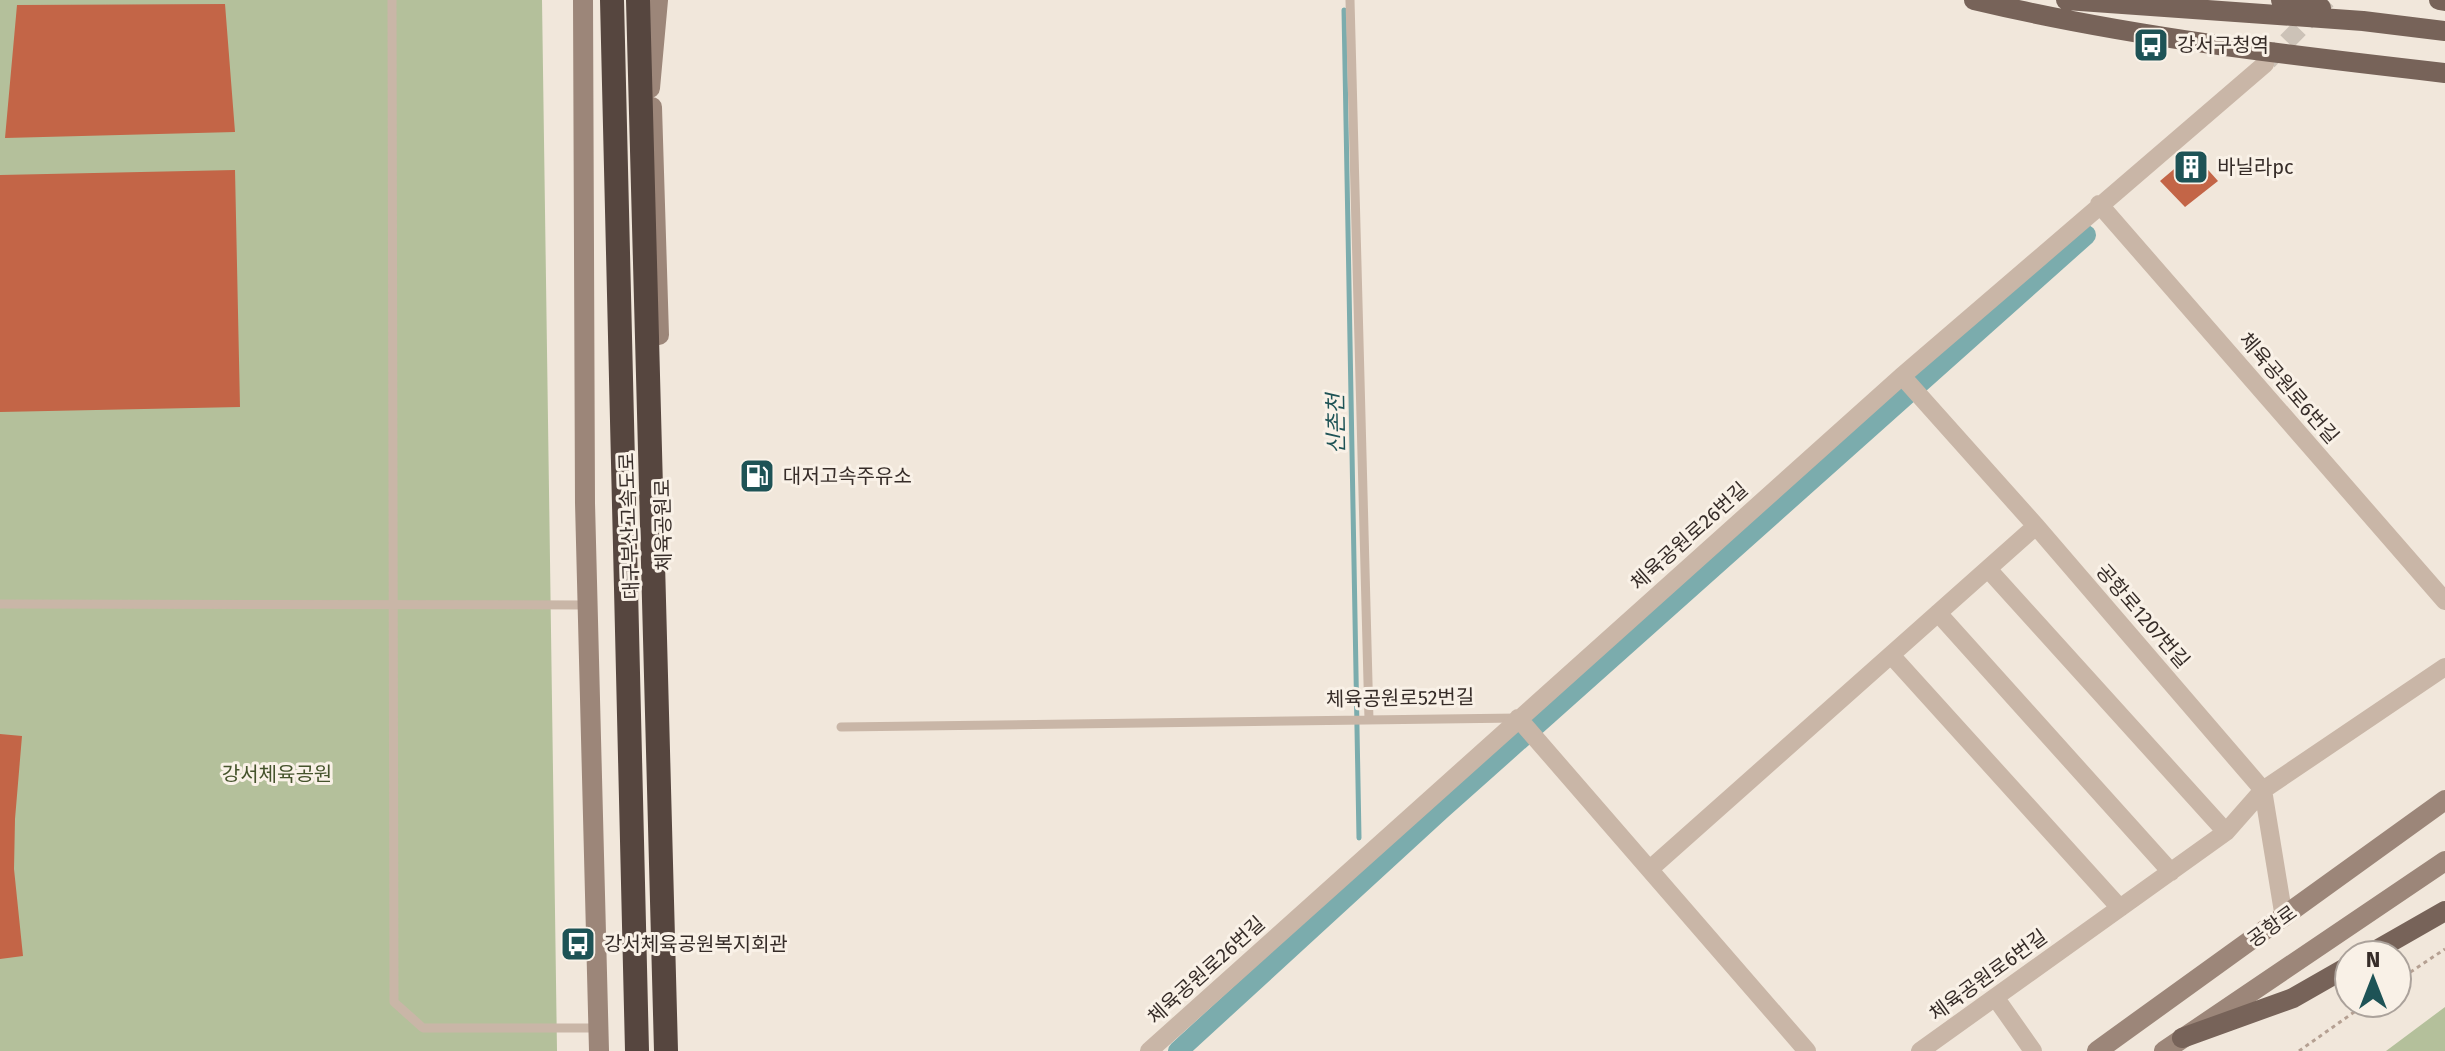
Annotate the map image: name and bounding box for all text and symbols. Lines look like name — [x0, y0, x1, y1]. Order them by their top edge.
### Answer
bus stop icon: 강서구청역 — [2132, 26, 2170, 64]
place label: 강서구청역 — [2177, 33, 2269, 57]
building icon: 바닐라pc — [2172, 148, 2210, 186]
place label: 바닐라pc — [2217, 155, 2294, 179]
street label: 체육공원로6번길 — [2234, 327, 2344, 449]
water label: 신촌천 — [1322, 391, 1350, 455]
street label: 대구부산고속도로 — [614, 452, 644, 600]
fuel station icon: 대저고속주유소 — [738, 457, 776, 495]
place label: 대저고속주유소 — [783, 464, 912, 488]
street label: 체육공원로26번길 — [1625, 477, 1753, 595]
street label: 체육공원로 — [650, 479, 676, 571]
street label: 공항로1207번길 — [2091, 559, 2195, 673]
street label: 체육공원로52번길 — [1326, 685, 1474, 711]
park label: 강서체육공원 — [222, 762, 332, 786]
street label: 공항로 — [2243, 900, 2301, 952]
street label: 체육공원로26번길 — [1142, 911, 1270, 1029]
street label: 체육공원로6번길 — [1925, 924, 2051, 1026]
bus stop icon: 강서체육공원복지회관 — [559, 925, 597, 963]
place label: 강서체육공원복지회관 — [604, 932, 788, 956]
north arrow — [2333, 939, 2413, 1019]
text: N — [2366, 946, 2380, 973]

